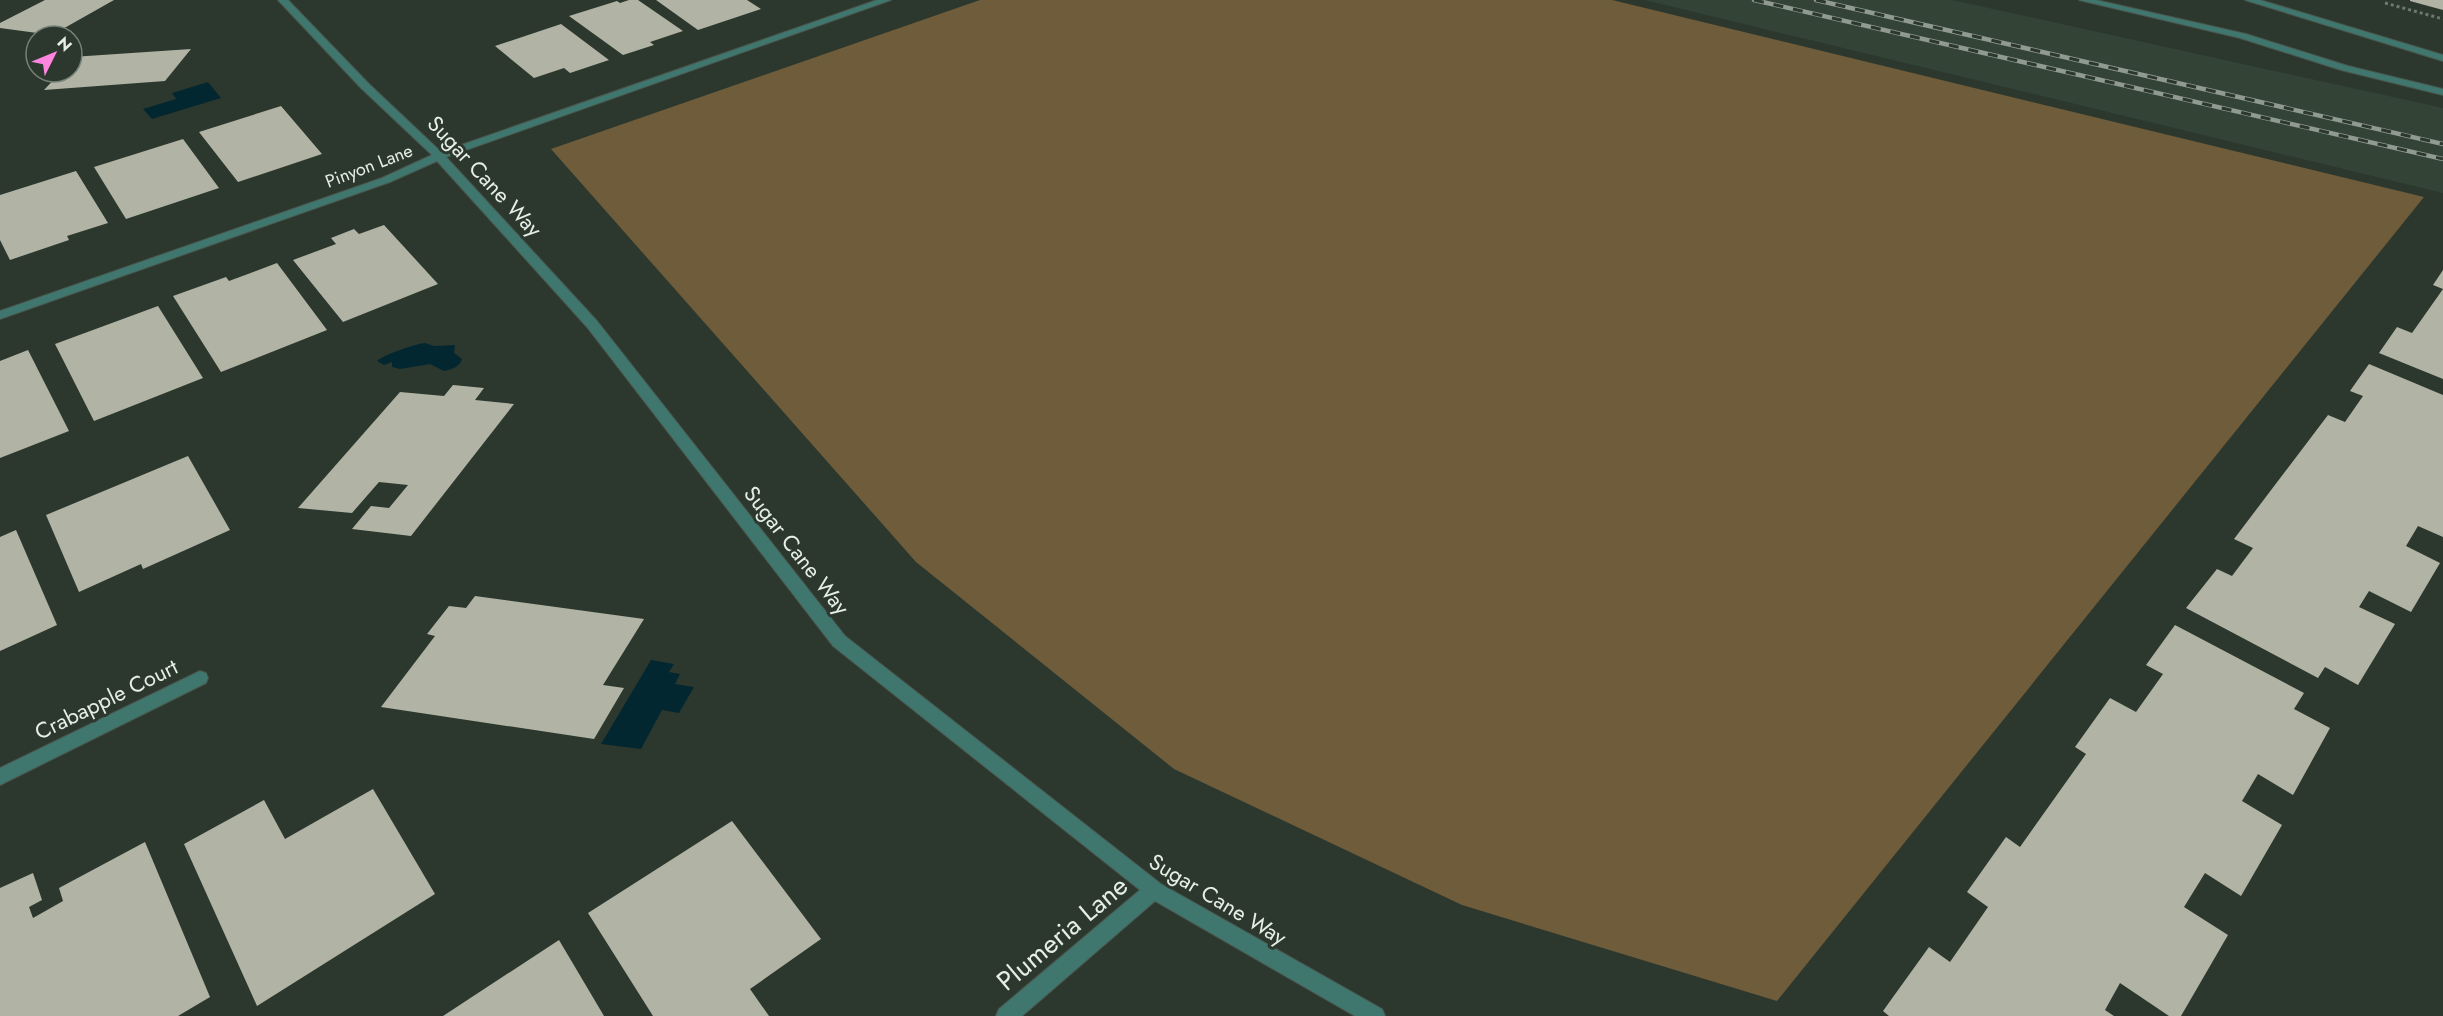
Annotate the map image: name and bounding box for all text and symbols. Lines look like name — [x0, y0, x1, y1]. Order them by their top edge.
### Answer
north arrow — [24, 24, 84, 84]
text: N — [52, 32, 77, 57]
street label: Sugar Cane Way — [420, 108, 550, 244]
street label: Pinyon Lane — [322, 137, 416, 195]
street label: Sugar Cane Way — [736, 479, 858, 621]
street label: Crabapple Court — [29, 650, 184, 748]
street label: Sugar Cane Way — [1143, 845, 1293, 953]
street label: Plumeria Lane — [988, 866, 1136, 1000]

